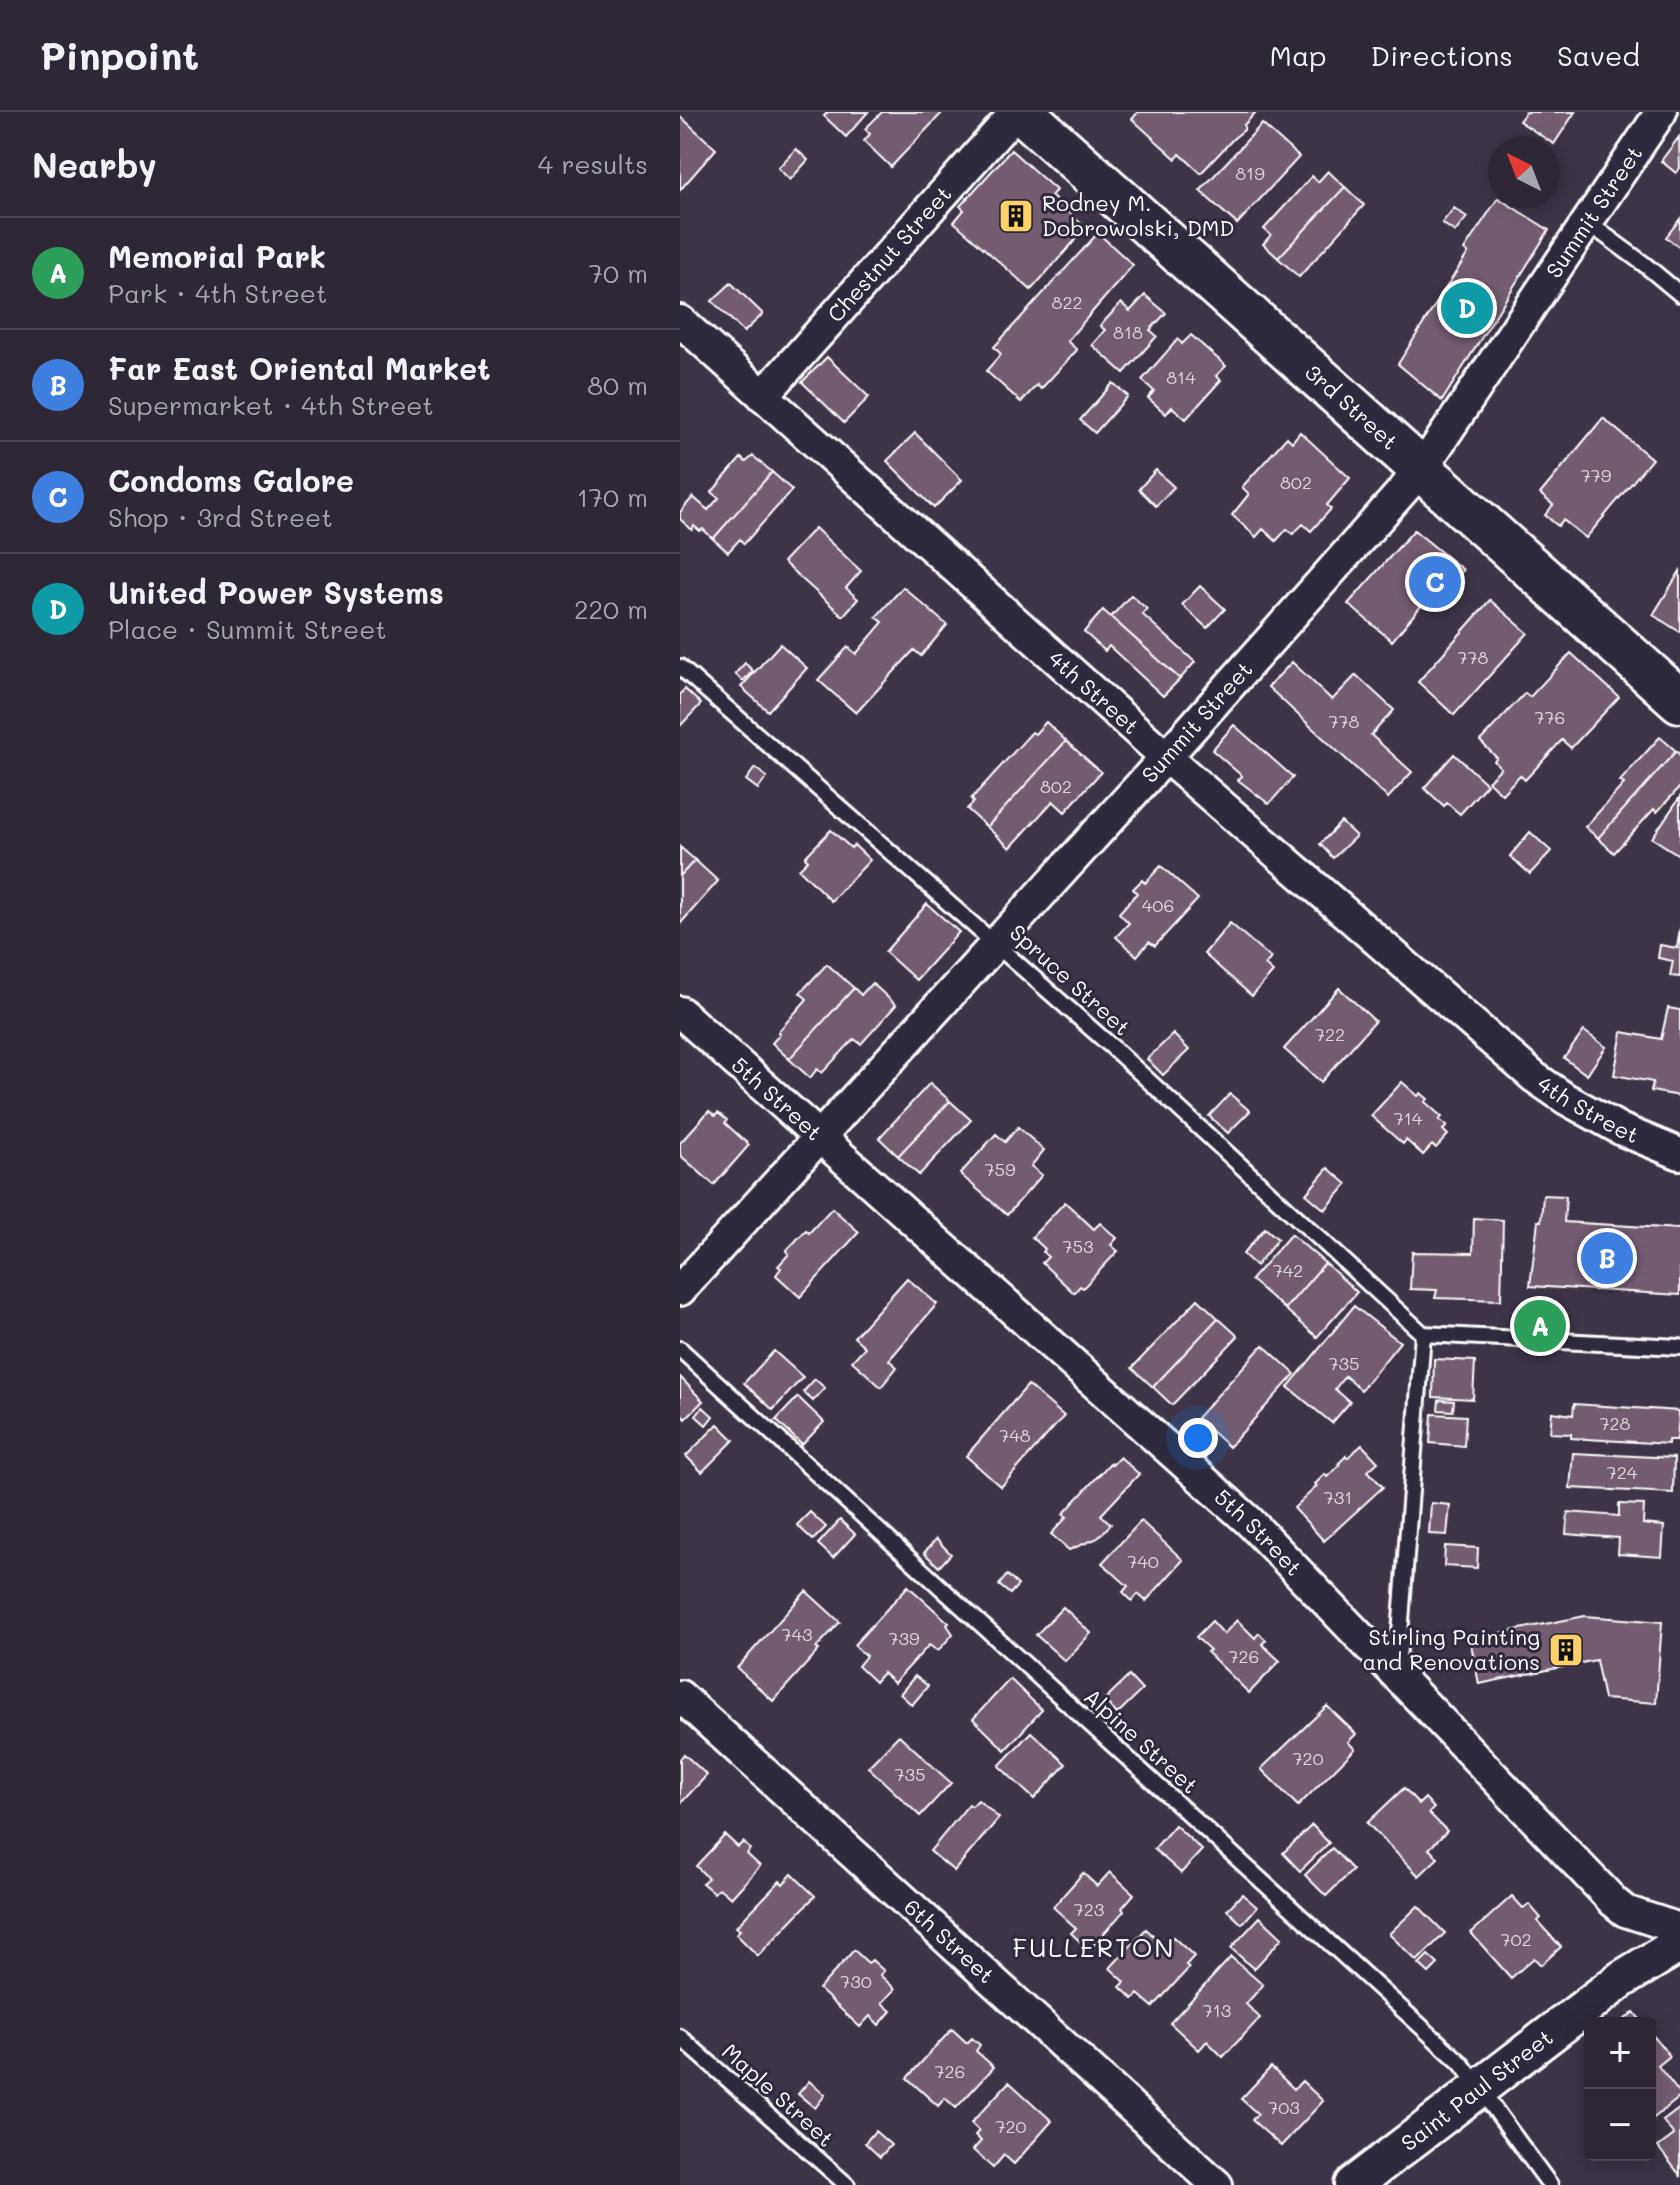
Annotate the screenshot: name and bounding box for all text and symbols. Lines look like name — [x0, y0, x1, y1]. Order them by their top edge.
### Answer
text: Pinpoint — [40, 30, 199, 80]
text: Map — [1270, 37, 1327, 73]
text: Directions — [1371, 37, 1513, 73]
text: Saved — [1557, 37, 1640, 73]
north arrow — [1488, 136, 1560, 208]
street label: Summit Street — [1539, 140, 1648, 283]
text: Nearby — [32, 142, 157, 187]
text: 4 results — [538, 147, 648, 181]
house number: 819 — [1235, 161, 1265, 185]
street label: Chestnut Street — [821, 179, 957, 328]
place label: Rodney M. Dobrowolski, DMD — [1042, 188, 1234, 242]
building icon: Rodney M. Dobrowolski, DMD — [997, 197, 1035, 235]
text: Memorial Park — [108, 236, 326, 276]
text: A — [49, 256, 67, 290]
text: 70 m — [588, 256, 648, 290]
text: Park · 4th Street — [108, 276, 327, 310]
pin: D — [1441, 278, 1493, 338]
house number: 822 — [1052, 290, 1082, 314]
house number: 818 — [1113, 320, 1143, 344]
text: Far East Oriental Market — [108, 348, 491, 388]
street label: 3rd Street — [1299, 357, 1404, 456]
house number: 814 — [1166, 365, 1196, 389]
text: B — [49, 368, 67, 402]
text: 80 m — [587, 368, 648, 402]
text: Supermarket · 4th Street — [108, 388, 434, 422]
text: Condoms Galore — [108, 460, 354, 500]
house number: 779 — [1581, 463, 1612, 487]
house number: 802 — [1280, 470, 1312, 494]
text: C — [48, 480, 68, 514]
text: 170 m — [577, 480, 648, 514]
text: Shop · 3rd Street — [108, 500, 333, 534]
pin: C — [1409, 552, 1461, 612]
text: United Power Systems — [108, 572, 444, 612]
text: D — [49, 592, 67, 626]
text: 220 m — [574, 592, 648, 626]
text: Place · Summit Street — [108, 612, 387, 646]
street label: 4th Street — [1043, 644, 1146, 740]
house number: 778 — [1458, 645, 1489, 669]
street label: Summit Street — [1135, 655, 1258, 788]
house number: 776 — [1535, 705, 1565, 729]
house number: 778 — [1329, 709, 1360, 733]
house number: 802 — [1040, 774, 1072, 798]
house number: 406 — [1142, 893, 1174, 917]
street label: Spruce Street — [1004, 918, 1137, 1041]
house number: 722 — [1315, 1022, 1345, 1046]
street label: 5th Street — [726, 1050, 829, 1146]
street label: 4th Street — [1532, 1069, 1643, 1149]
house number: 714 — [1394, 1106, 1423, 1130]
house number: 759 — [984, 1157, 1016, 1181]
pin: B — [1581, 1228, 1633, 1288]
house number: 753 — [1062, 1234, 1094, 1258]
house number: 742 — [1273, 1258, 1303, 1282]
pin: A — [1514, 1296, 1566, 1356]
house number: 735 — [1328, 1351, 1360, 1375]
house number: 728 — [1600, 1411, 1631, 1435]
your location — [1178, 1418, 1218, 1458]
house number: 748 — [999, 1423, 1031, 1447]
house number: 724 — [1607, 1460, 1638, 1484]
street label: 5th Street — [1209, 1482, 1309, 1582]
house number: 731 — [1324, 1485, 1352, 1509]
house number: 740 — [1127, 1549, 1159, 1573]
house number: 743 — [781, 1622, 813, 1646]
place label: Stirling Painting and Renovations — [1362, 1622, 1540, 1676]
house number: 739 — [888, 1626, 920, 1650]
building icon: Stirling Painting and Renovations — [1547, 1631, 1585, 1669]
house number: 726 — [1229, 1644, 1259, 1668]
street label: Alpine Street — [1078, 1682, 1205, 1800]
house number: 720 — [1292, 1746, 1324, 1770]
house number: 735 — [894, 1762, 926, 1786]
street label: 6th Street — [898, 1892, 1001, 1989]
house number: 723 — [1074, 1897, 1104, 1921]
house number: 702 — [1500, 1927, 1532, 1951]
district label: FULLERTON — [1012, 1930, 1176, 1964]
house number: 730 — [840, 1969, 872, 1993]
house number: 713 — [1203, 1998, 1231, 2022]
map controls — [1584, 2017, 1656, 2161]
button: + — [1584, 2017, 1656, 2089]
street label: Saint Paul Street — [1395, 2022, 1558, 2157]
street label: Maple Street — [716, 2037, 840, 2153]
house number: 726 — [935, 2059, 965, 2083]
button: − — [1584, 2089, 1656, 2161]
house number: 703 — [1268, 2095, 1300, 2119]
house number: 720 — [995, 2114, 1027, 2138]

